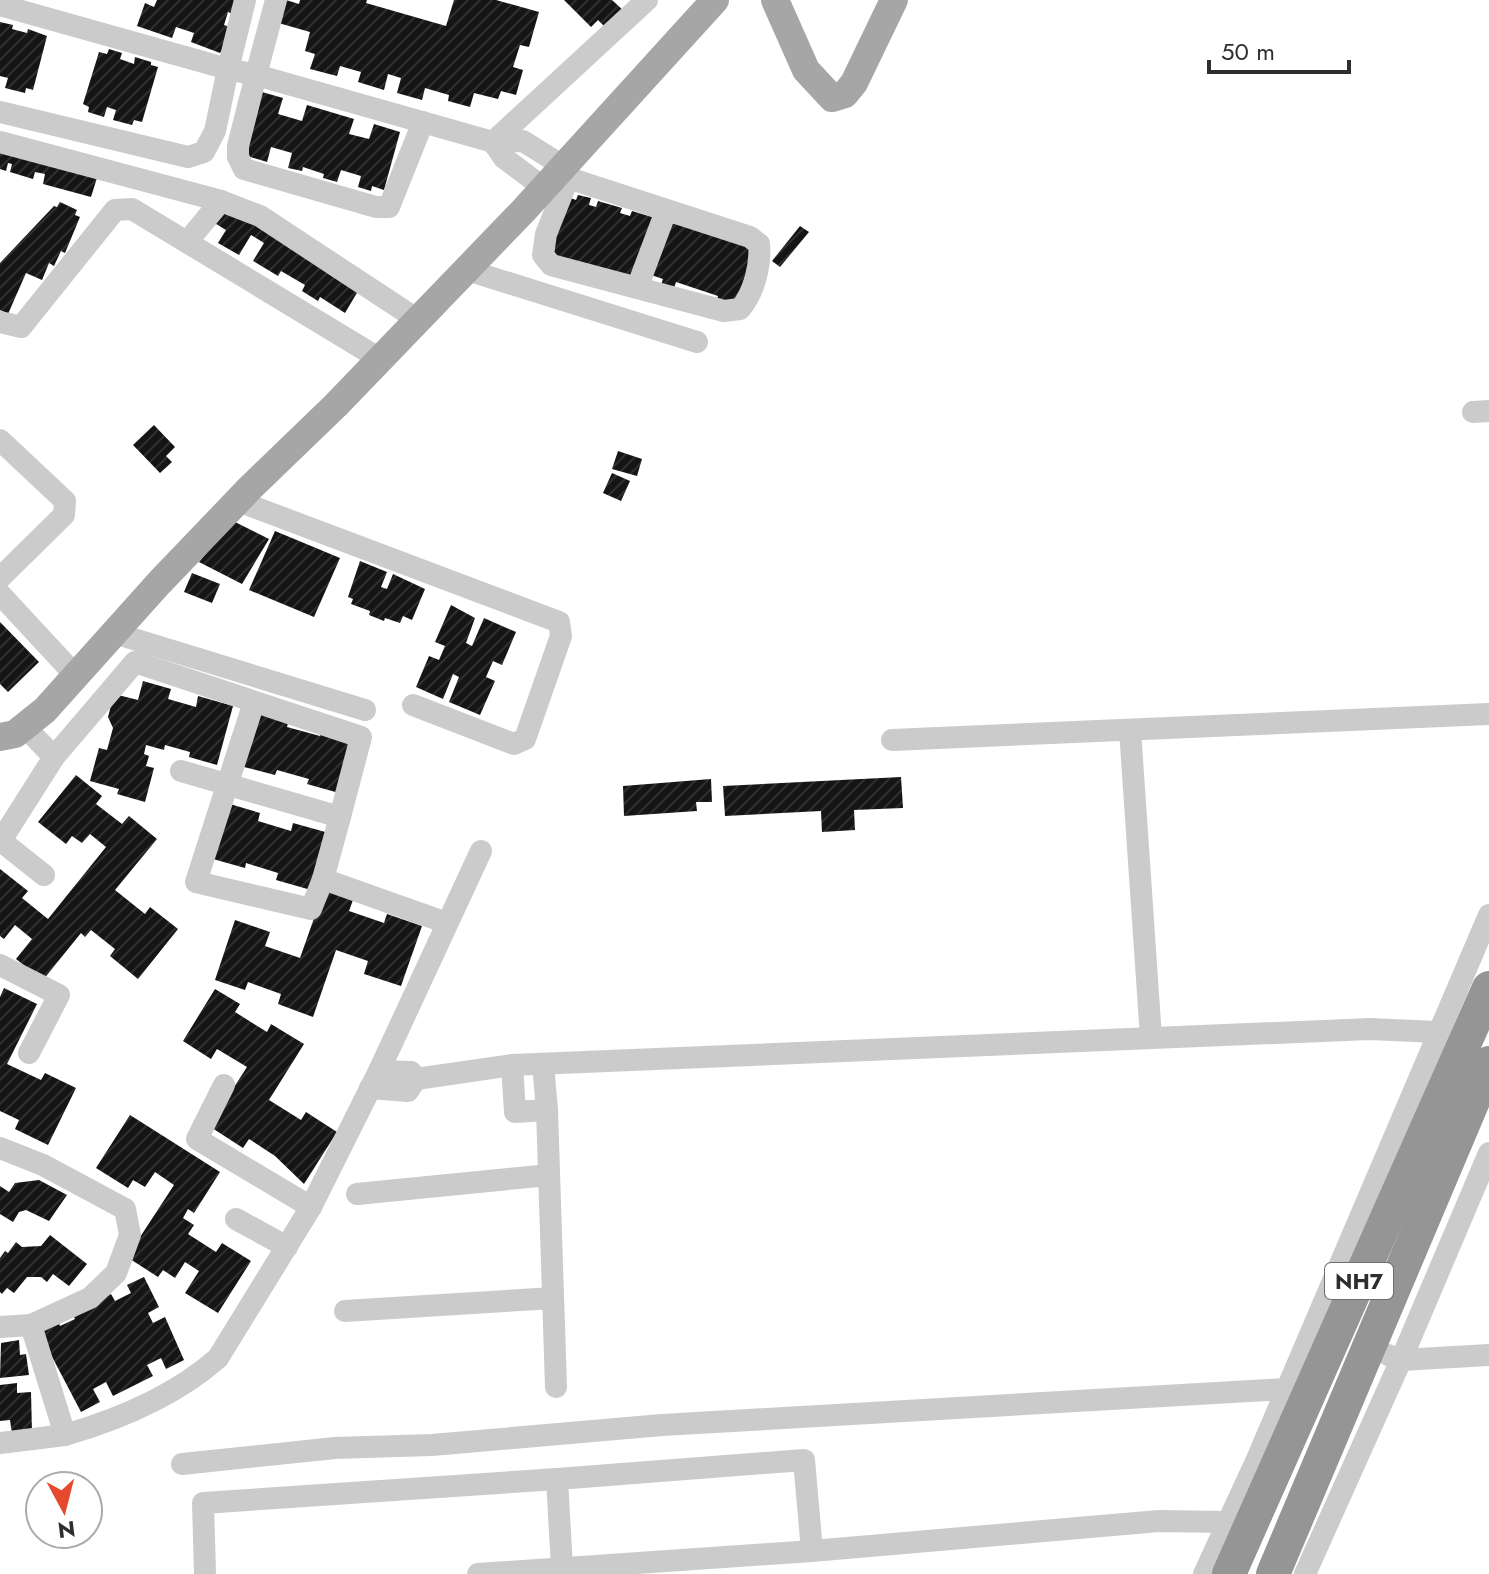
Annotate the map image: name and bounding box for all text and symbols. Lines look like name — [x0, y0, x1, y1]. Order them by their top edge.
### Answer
scale bar — [1209, 24, 1349, 74]
text: 50 m — [1221, 34, 1275, 69]
road number: NH7 — [1325, 1263, 1393, 1299]
north arrow — [24, 1470, 104, 1550]
text: N — [56, 1513, 77, 1547]

